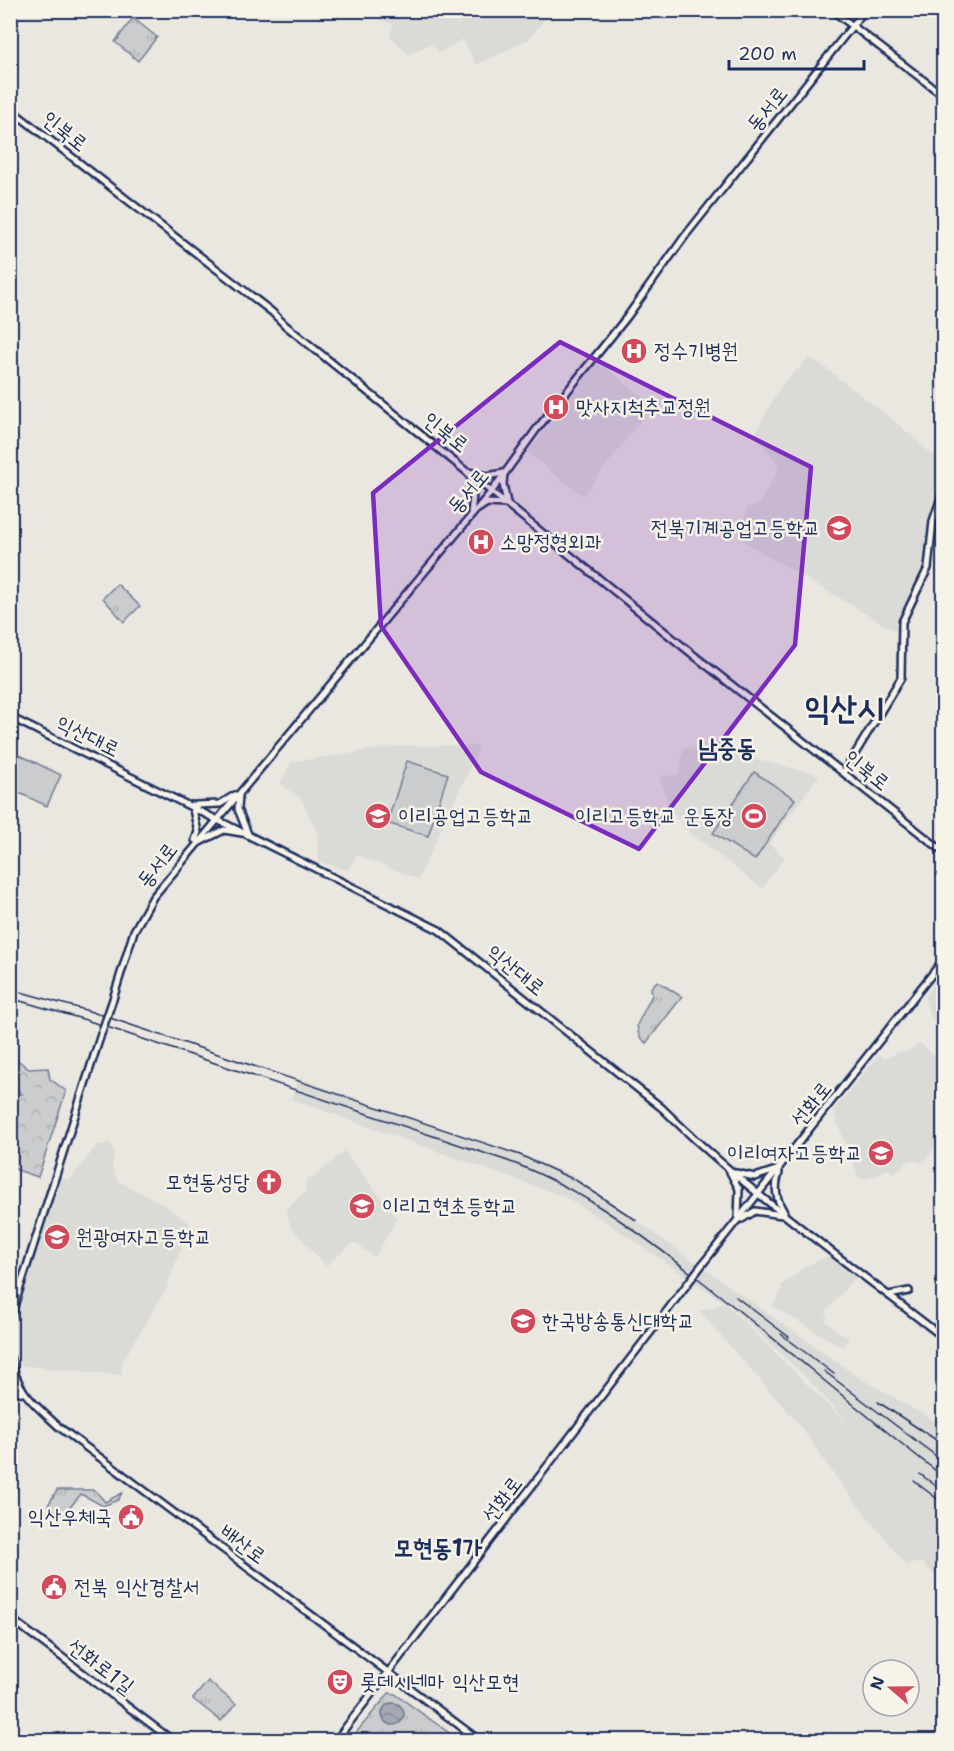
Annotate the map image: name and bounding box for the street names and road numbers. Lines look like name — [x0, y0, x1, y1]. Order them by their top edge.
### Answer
street label: 동서로 — [740, 80, 794, 138]
street label: 인북로 — [36, 104, 94, 158]
street label: 인북로 — [417, 405, 475, 459]
street label: 동서로 — [441, 463, 495, 519]
street label: 익산대로 — [51, 709, 125, 763]
street label: 인북로 — [838, 743, 896, 797]
street label: 동서로 — [130, 836, 184, 894]
street label: 익산대로 — [481, 938, 551, 1002]
street label: 선화로 — [784, 1075, 838, 1133]
street label: 선화로 — [476, 1470, 528, 1528]
street label: 배산로 — [214, 1518, 272, 1570]
street label: 선화로1길 — [62, 1632, 140, 1700]

